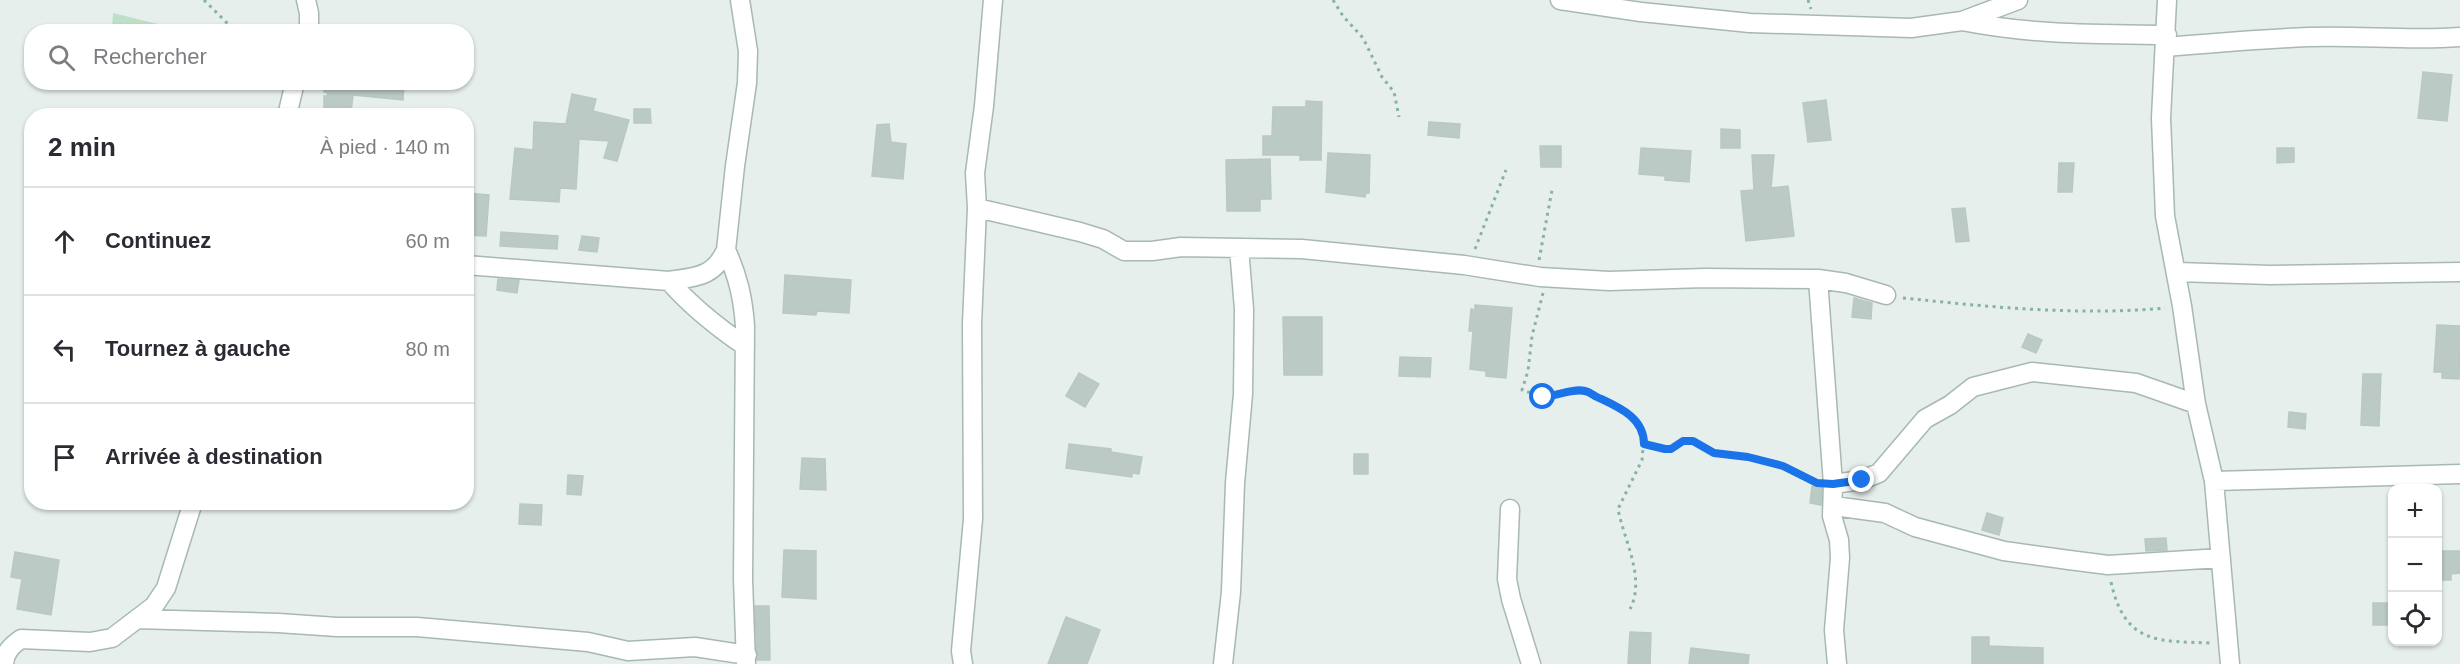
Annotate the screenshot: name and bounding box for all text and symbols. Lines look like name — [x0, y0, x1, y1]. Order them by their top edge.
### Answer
search box — [24, 24, 474, 90]
icon: search — [45, 41, 78, 74]
text: Rechercher — [93, 44, 207, 69]
text: 2 min — [48, 132, 116, 162]
text: À pied · 140 m — [320, 136, 450, 158]
icon: ahead — [48, 225, 81, 258]
text: Continuez — [105, 228, 211, 253]
text: 60 m — [406, 230, 450, 252]
icon: left — [48, 333, 81, 366]
text: Tournez à gauche — [105, 336, 290, 361]
text: 80 m — [406, 338, 450, 360]
route start — [1529, 383, 1555, 409]
icon: arrive — [48, 441, 81, 474]
text: Arrivée à destination — [105, 444, 323, 469]
route end — [1848, 466, 1874, 492]
map controls — [2388, 484, 2442, 646]
button: + — [2388, 484, 2442, 538]
button: − — [2388, 538, 2442, 592]
button: locate — [2388, 592, 2442, 646]

